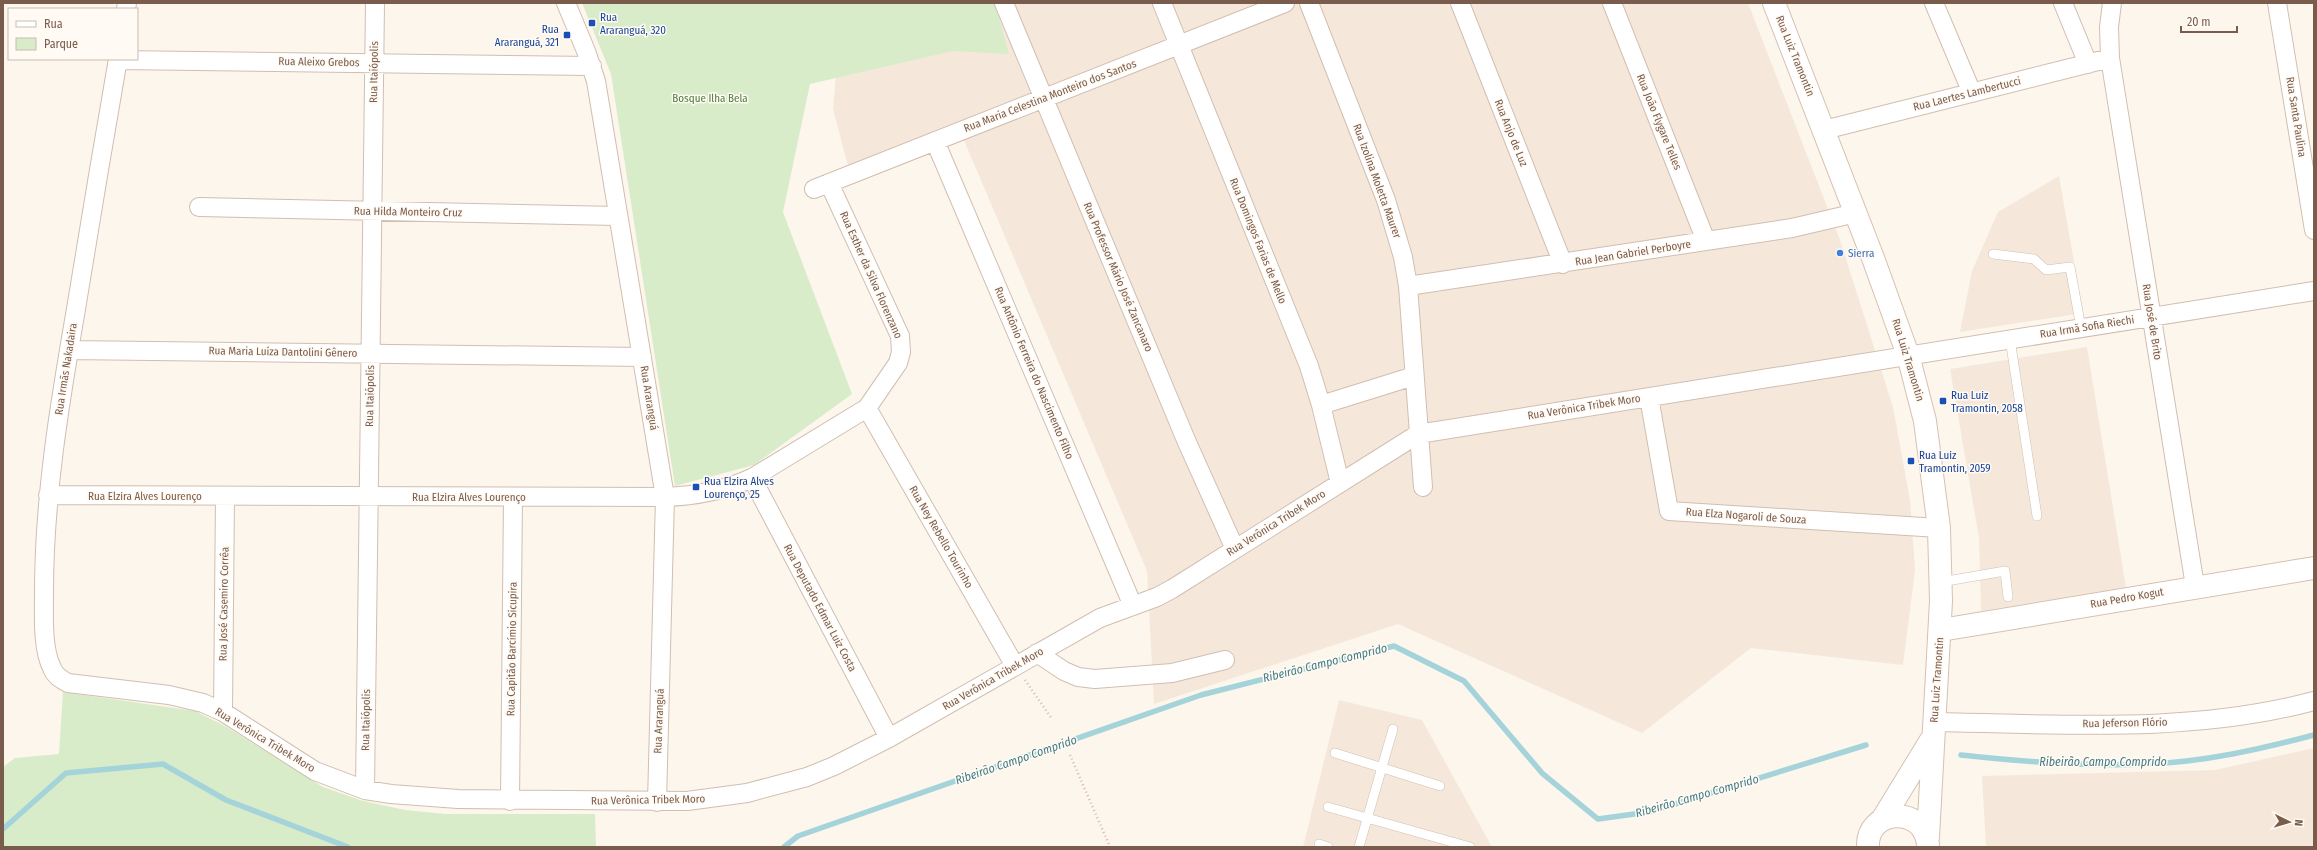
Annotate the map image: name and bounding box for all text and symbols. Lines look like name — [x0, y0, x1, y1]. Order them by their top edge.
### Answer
legend — [8, 8, 138, 60]
scale bar — [2181, 8, 2237, 34]
place label: Rua Araranguá, 320 — [600, 11, 666, 37]
street label: Rua Luiz Tramontin — [1773, 14, 1817, 98]
text: 20 m — [2187, 15, 2211, 29]
text: Rua — [44, 17, 63, 31]
marker: Rua Araranguá, 320 — [587, 18, 597, 28]
place label: Rua Araranguá, 321 — [495, 23, 559, 49]
marker: Rua Araranguá, 321 — [562, 30, 572, 40]
text: Parque — [44, 37, 78, 51]
street label: Rua Itaiópolis — [367, 41, 381, 103]
street label: Rua Aleixo Grebos — [278, 55, 360, 69]
street label: Rua Maria Celestina Monteiro dos Santos — [962, 57, 1138, 135]
street label: Rua João Flygare Telles — [1634, 72, 1684, 172]
street label: Rua Laertes Lambertucci — [1912, 74, 2022, 114]
street label: Rua Santa Paulina — [2283, 76, 2309, 158]
park label: Bosque Ilha Bela — [672, 92, 748, 105]
street label: Rua Anjo de Luz — [1492, 98, 1531, 169]
street label: Rua Izolina Moletta Maurer — [1350, 122, 1404, 240]
street label: Rua Domingos Farias de Mello — [1227, 176, 1289, 306]
street label: Rua Professor Mário José Zancanaro — [1081, 200, 1156, 354]
street label: Rua Hilda Monteiro Cruz — [354, 205, 463, 219]
street label: Rua Esther da Silva Florenzano — [837, 209, 905, 341]
street label: Rua Jean Gabriel Perboyre — [1574, 237, 1692, 269]
place label: Sierra — [1848, 247, 1874, 260]
marker: Sierra — [1835, 248, 1845, 258]
street label: Rua José de Brito — [2140, 283, 2164, 361]
street label: Rua Antônio Ferreira do Nascimento Filho — [992, 285, 1076, 461]
street label: Rua Irmã Sofia Riechi — [2039, 313, 2135, 341]
street label: Rua Luiz Tramontin — [1889, 317, 1927, 403]
street label: Rua Irmãs Nakadaira — [52, 322, 80, 416]
street label: Rua Maria Luíza Dantolini Gênero — [209, 344, 358, 360]
street label: Rua Itaiópolis — [363, 365, 377, 427]
street label: Rua Araranguá — [637, 365, 661, 431]
place label: Rua Luiz Tramontin, 2058 — [1951, 389, 2023, 415]
street label: Rua Verônica Tribek Moro — [1527, 392, 1642, 422]
marker: Rua Luiz Tramontin, 2058 — [1938, 396, 1948, 406]
place label: Rua Luiz Tramontin, 2059 — [1919, 449, 1991, 475]
marker: Rua Luiz Tramontin, 2059 — [1906, 456, 1916, 466]
place label: Rua Elzira Alves Lourenço, 25 — [704, 475, 774, 501]
marker: Rua Elzira Alves Lourenço, 25 — [691, 482, 701, 492]
street label: Rua Ney Rebello Tourinho — [906, 484, 976, 591]
street label: Rua Verônica Tribek Moro — [1224, 487, 1328, 559]
street label: Rua Elzira Alves Lourenço — [88, 490, 202, 503]
street label: Rua Elzira Alves Lourenço — [412, 491, 526, 504]
street label: Rua Elza Nogaroli de Souza — [1685, 505, 1807, 527]
street label: Rua Deputado Edmar Luiz Costa — [781, 542, 859, 674]
street label: Rua José Casemiro Corrêa — [217, 547, 231, 661]
street label: Rua Capitão Barcímio Sicupira — [504, 582, 520, 716]
street label: Rua Pedro Kogut — [2089, 585, 2165, 611]
street label: Rua Luiz Tramontin — [1928, 637, 1946, 723]
water label: Ribeirão Campo Comprido — [1261, 641, 1389, 685]
street label: Rua Verônica Tribek Moro — [940, 645, 1046, 713]
street label: Rua Araranguá — [651, 688, 667, 754]
street label: Rua Itaiópolis — [359, 689, 373, 751]
street label: Rua Verônica Tribek Moro — [213, 705, 317, 775]
street label: Rua Jeferson Flório — [2082, 716, 2168, 730]
water label: Ribeirão Campo Comprido — [953, 733, 1079, 787]
water label: Ribeirão Campo Comprido — [2039, 755, 2167, 769]
water label: Ribeirão Campo Comprido — [1634, 772, 1760, 820]
street label: Rua Verônica Tribek Moro — [591, 793, 705, 807]
north arrow — [2269, 802, 2309, 842]
text: N — [2292, 819, 2305, 827]

